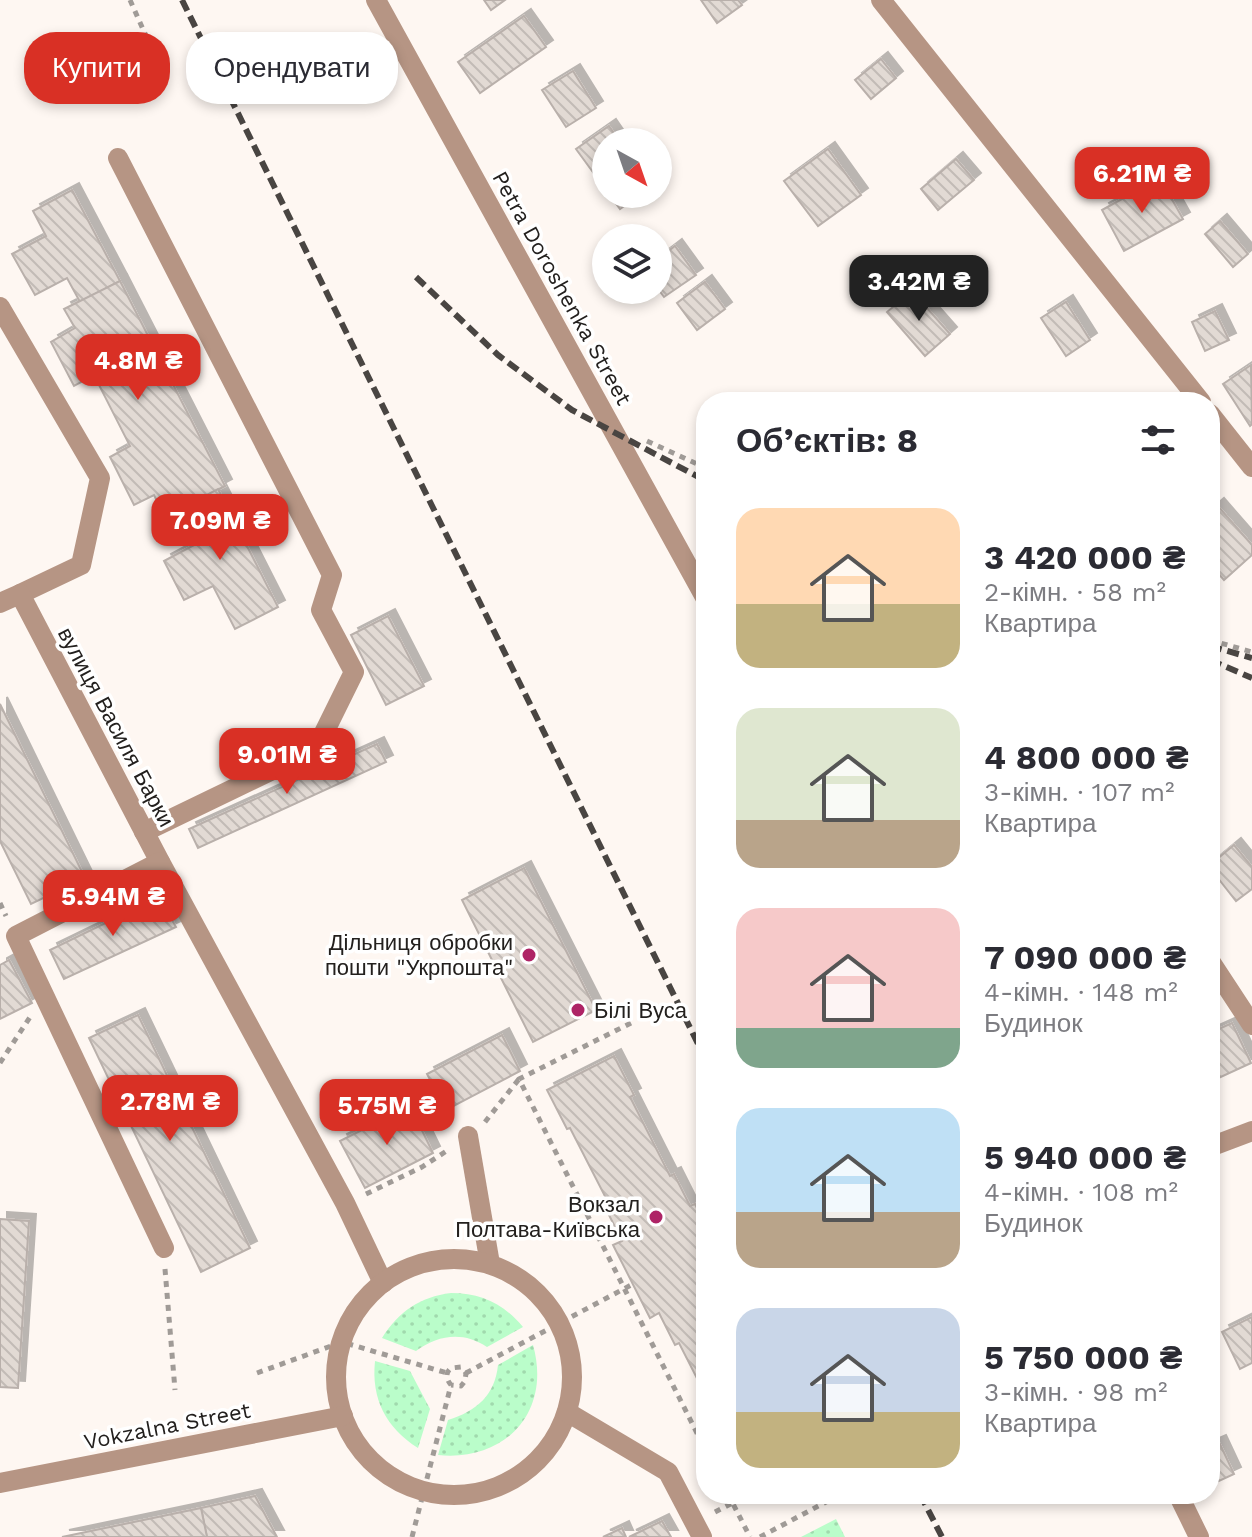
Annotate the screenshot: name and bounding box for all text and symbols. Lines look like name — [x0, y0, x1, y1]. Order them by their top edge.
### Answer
chip: Купити — [24, 32, 170, 104]
chip: Орендувати — [186, 32, 398, 104]
north arrow — [592, 128, 672, 208]
map controls — [592, 128, 672, 304]
pin: 6.21M ₴ — [1068, 147, 1216, 215]
text: 6.21M ₴ — [1093, 158, 1191, 188]
street label: Petra Doroshenka Street — [487, 167, 637, 409]
button: layers — [592, 224, 672, 304]
pin: 3.42M ₴ — [845, 255, 993, 323]
text: 3.42M ₴ — [867, 266, 971, 296]
pin: 4.8M ₴ — [73, 334, 203, 402]
text: 4.8M ₴ — [94, 345, 182, 375]
icon: filters — [1136, 418, 1180, 462]
text: Об’єктів: 8 — [736, 420, 918, 460]
pin: 7.09M ₴ — [146, 494, 294, 562]
text: 7.09M ₴ — [169, 505, 271, 535]
text: 3 420 000 ₴ — [984, 537, 1185, 577]
icon: home — [800, 540, 896, 636]
text: 2-кімн. · 58 m² — [984, 577, 1166, 607]
text: Квартира — [984, 608, 1096, 638]
street label: вулиця Василя Барки — [53, 623, 179, 831]
pin: 9.01M ₴ — [213, 728, 361, 796]
text: 4 800 000 ₴ — [984, 737, 1189, 777]
text: 9.01M ₴ — [237, 739, 337, 769]
icon: home — [800, 740, 896, 836]
text: 3-кімн. · 107 m² — [984, 777, 1175, 807]
text: Квартира — [984, 808, 1096, 838]
pin: 5.94M ₴ — [39, 870, 187, 938]
text: 5.94M ₴ — [61, 881, 165, 911]
place label: Дільниця обробки пошти "Укрпошта" — [325, 930, 513, 980]
text: 7 090 000 ₴ — [984, 937, 1186, 977]
icon: home — [800, 940, 896, 1036]
marker: Дільниця обробки пошти "Укрпошта" — [520, 946, 538, 964]
text: 4-кімн. · 148 m² — [984, 977, 1178, 1007]
place label: Білі Вуса — [594, 998, 688, 1023]
marker: Білі Вуса — [569, 1001, 587, 1019]
text: Будинок — [984, 1008, 1083, 1038]
pin: 2.78M ₴ — [96, 1075, 244, 1143]
pin: 5.75M ₴ — [313, 1079, 461, 1147]
text: 2.78M ₴ — [120, 1086, 220, 1116]
text: 5.75M ₴ — [338, 1090, 436, 1120]
text: 5 940 000 ₴ — [984, 1137, 1186, 1177]
icon: home — [800, 1140, 896, 1236]
text: 4-кімн. · 108 m² — [984, 1177, 1178, 1207]
place label: Вокзал Полтава-Київська — [455, 1192, 641, 1242]
marker: Вокзал Полтава-Київська — [647, 1208, 665, 1226]
text: Будинок — [984, 1208, 1083, 1238]
text: 5 750 000 ₴ — [984, 1337, 1182, 1377]
icon: home — [800, 1340, 896, 1436]
text: 3-кімн. · 98 m² — [984, 1377, 1168, 1407]
street label: Vokzalna Street — [82, 1398, 252, 1454]
text: Квартира — [984, 1408, 1096, 1438]

